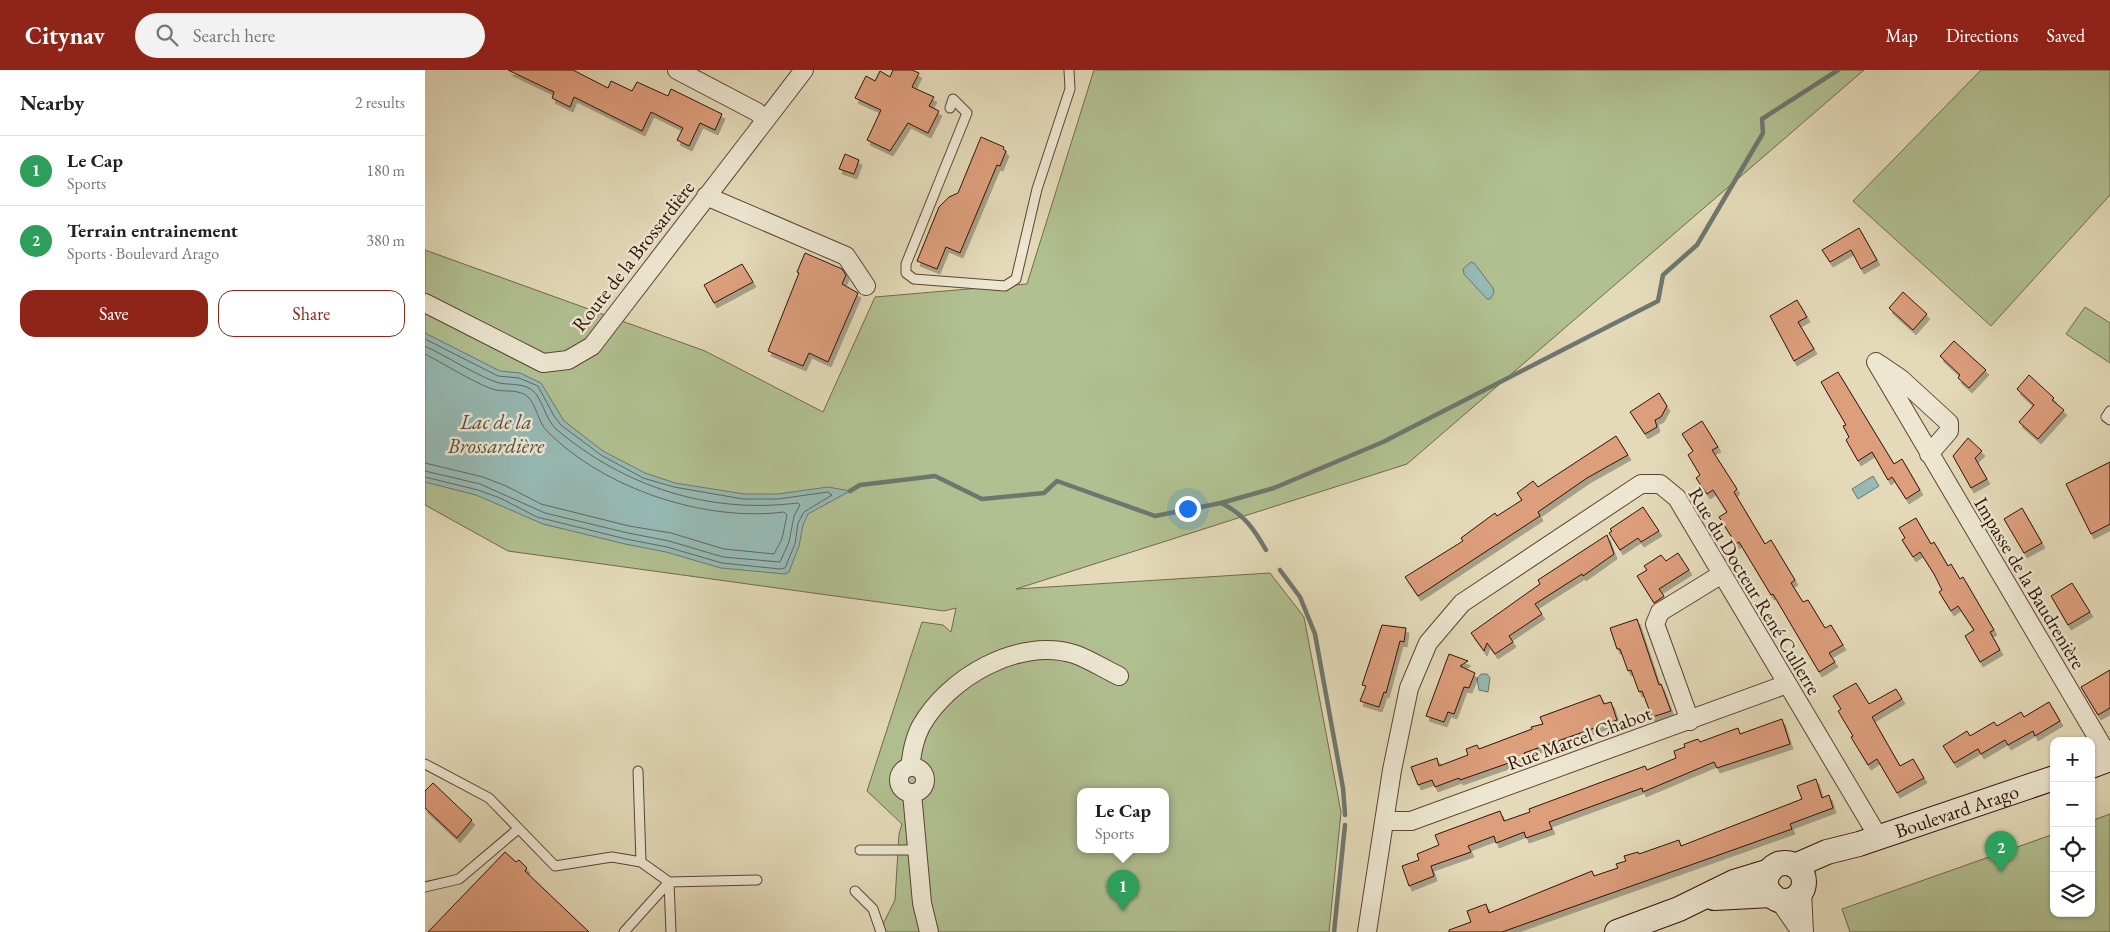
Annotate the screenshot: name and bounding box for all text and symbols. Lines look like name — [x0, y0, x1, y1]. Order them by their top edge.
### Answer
search box — [135, 13, 485, 58]
text: Citynav — [25, 20, 105, 51]
icon: search — [153, 21, 181, 49]
text: Search here — [193, 23, 275, 48]
text: Map — [1886, 24, 1918, 47]
text: Directions — [1946, 24, 2018, 47]
text: Saved — [2046, 24, 2085, 47]
text: Nearby — [20, 89, 84, 116]
text: 2 results — [355, 92, 405, 113]
text: Le Cap — [67, 148, 123, 173]
text: 1 — [32, 160, 40, 181]
text: 180 m — [366, 160, 405, 181]
text: Sports — [67, 173, 106, 194]
street label: Route de la Brossardière — [566, 175, 700, 337]
text: Terrain entrainement — [67, 218, 238, 243]
text: 2 — [32, 230, 40, 251]
text: 380 m — [366, 230, 405, 251]
text: Sports · Boulevard Arago — [67, 243, 219, 264]
button: Save — [20, 290, 208, 337]
button: Share — [218, 290, 405, 337]
water label: Lac de la Brossardière — [447, 408, 545, 459]
street label: Rue du Docteur René Cullerre — [1683, 483, 1827, 700]
street label: Impasse de la Baudrenière — [1968, 492, 2092, 674]
your location — [1175, 496, 1201, 522]
street label: Rue Marcel Chabot — [1503, 700, 1656, 776]
map controls — [2050, 737, 2095, 917]
button: + — [2050, 737, 2095, 782]
street label: Boulevard Arago — [1891, 778, 2022, 844]
button: − — [2050, 782, 2095, 827]
popup — [1077, 788, 1169, 853]
text: Le Cap — [1095, 798, 1151, 823]
text: Sports — [1095, 823, 1134, 844]
button: locate — [2050, 827, 2095, 872]
pin: 2 — [1985, 831, 2017, 872]
pin: 1 — [1107, 870, 1139, 911]
button: layers — [2050, 872, 2095, 917]

